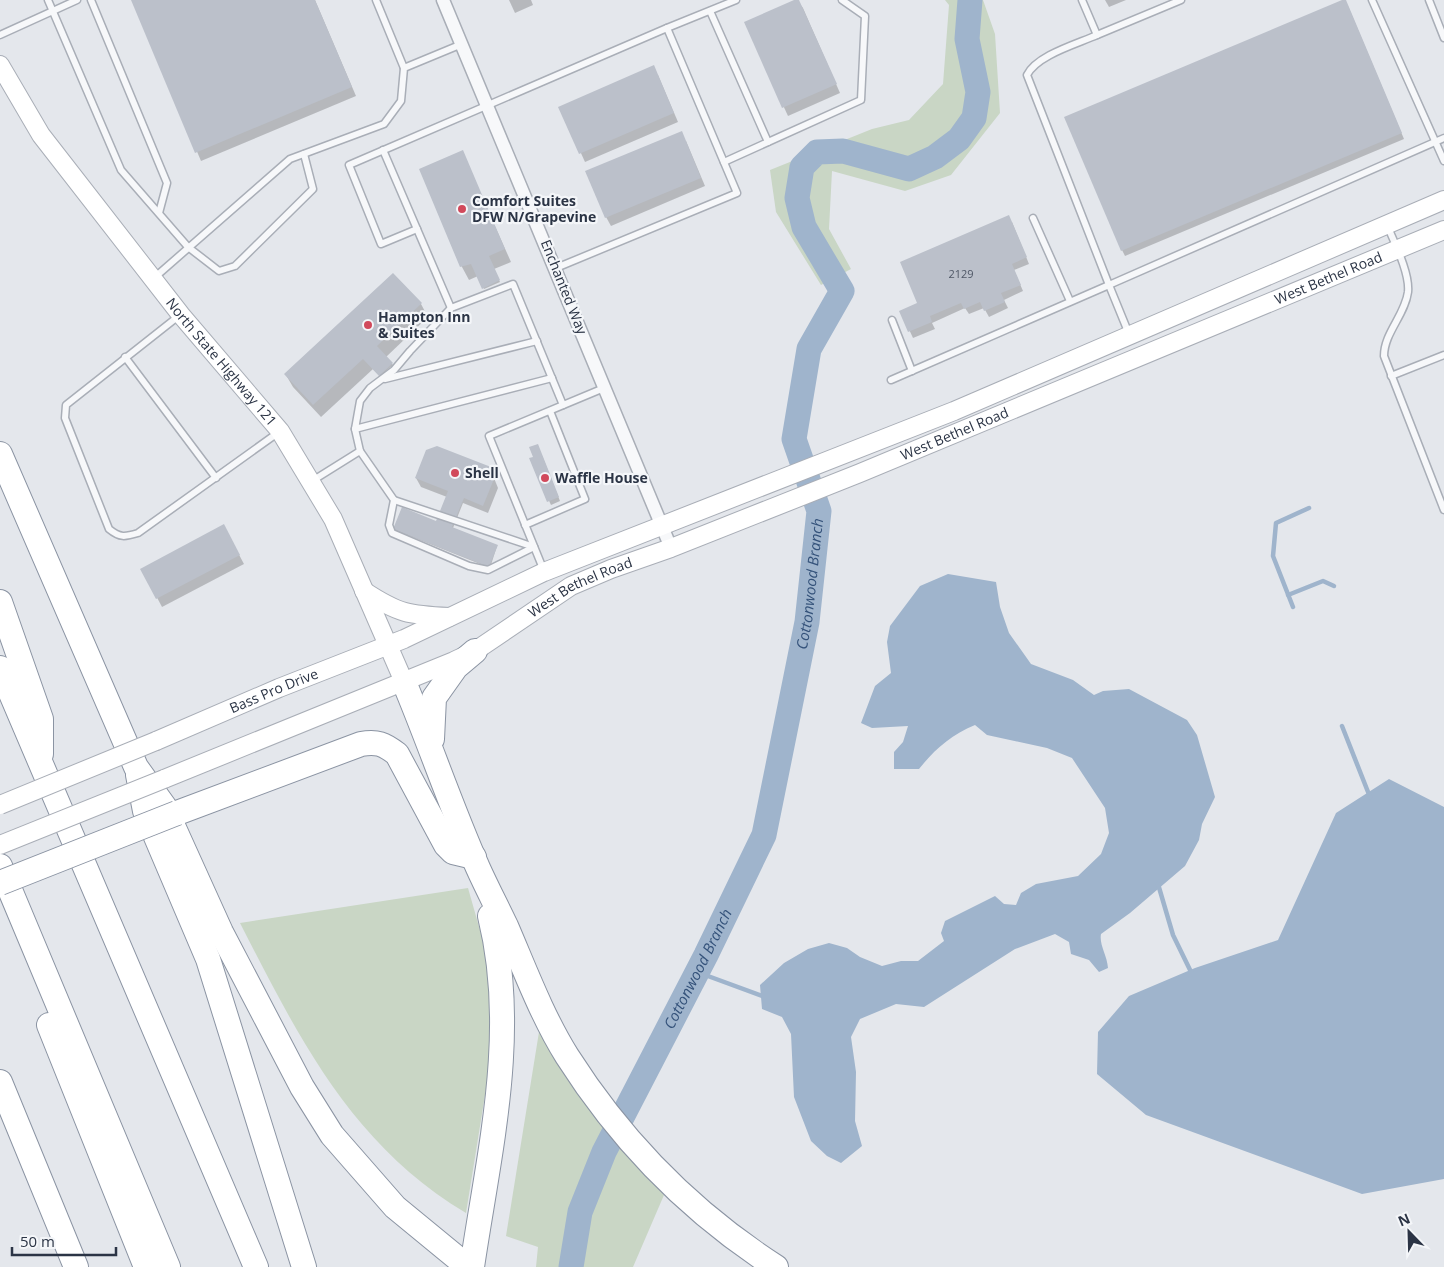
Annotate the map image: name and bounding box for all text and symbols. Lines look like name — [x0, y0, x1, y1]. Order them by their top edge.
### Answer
place label: Comfort Suites DFW N/Grapevine — [472, 191, 596, 226]
marker: Comfort Suites DFW N/Grapevine — [456, 203, 468, 215]
street label: Enchanted Way — [537, 237, 593, 338]
street label: West Bethel Road — [1271, 247, 1385, 309]
house number: 2129 — [948, 266, 974, 281]
street label: North State Highway 121 — [162, 294, 281, 430]
place label: Hampton Inn & Suites — [378, 307, 470, 342]
marker: Hampton Inn & Suites — [362, 319, 374, 331]
street label: West Bethel Road — [898, 402, 1011, 464]
place label: Shell — [465, 463, 499, 482]
marker: Shell — [449, 467, 461, 479]
place label: Waffle House — [555, 468, 648, 487]
marker: Waffle House — [539, 472, 551, 484]
water label: Cottonwood Branch — [791, 517, 827, 651]
street label: West Bethel Road — [524, 552, 635, 621]
street label: Bass Pro Drive — [226, 664, 321, 717]
water label: Cottonwood Branch — [658, 905, 736, 1032]
north arrow — [1384, 1207, 1434, 1257]
text: N — [1395, 1209, 1413, 1231]
scale bar — [12, 1224, 116, 1256]
text: 50 m — [20, 1231, 55, 1251]

